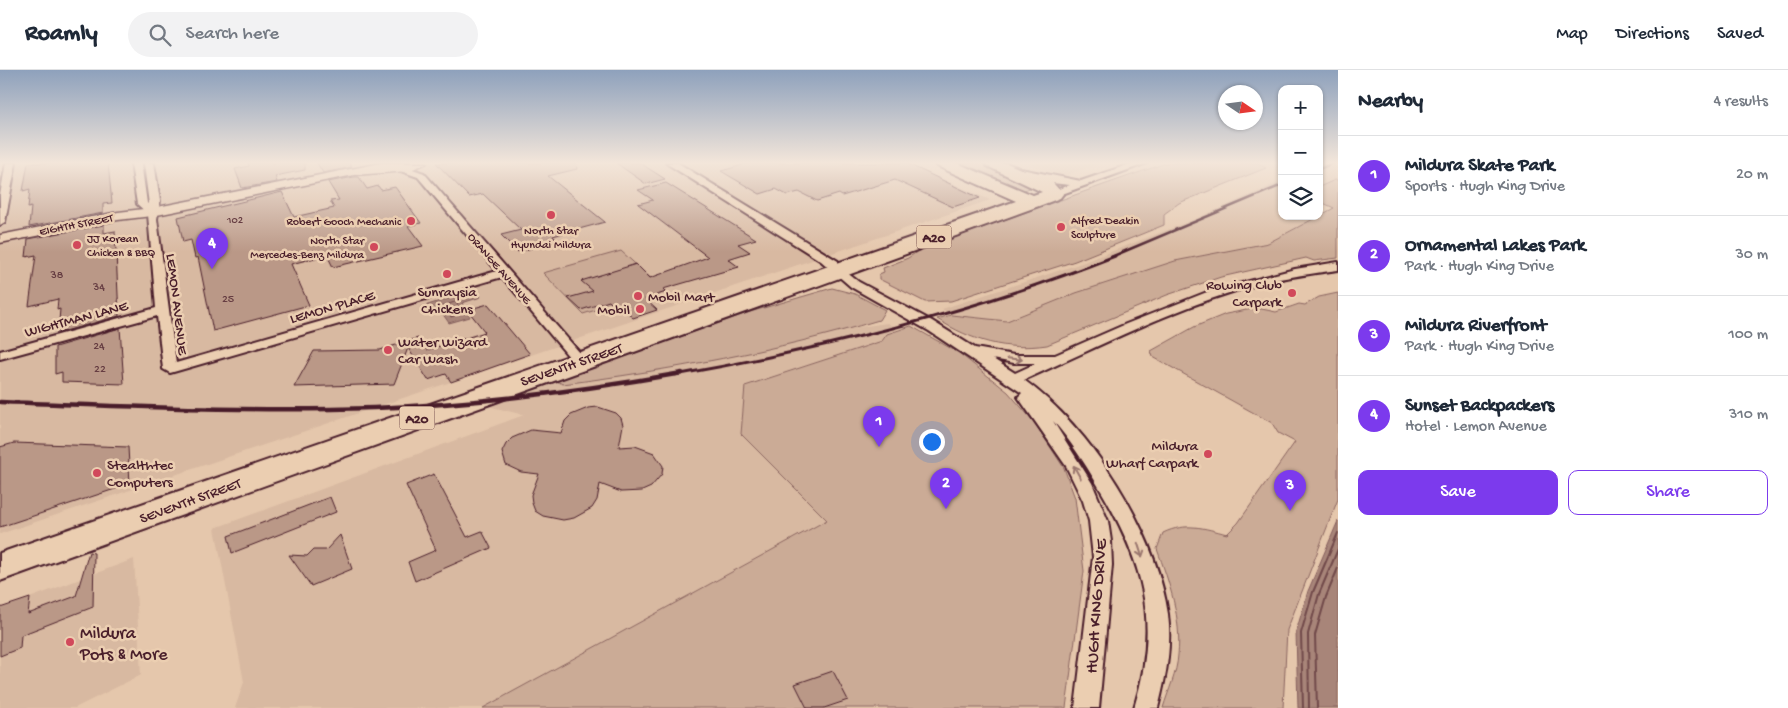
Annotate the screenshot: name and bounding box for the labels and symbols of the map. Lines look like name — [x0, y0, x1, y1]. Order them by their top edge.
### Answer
north arrow — [1218, 85, 1263, 130]
marker: North Star Hyundai Mildura — [545, 209, 557, 221]
street label: EIGHTH STREET — [38, 212, 116, 240]
house number: 102 — [226, 215, 244, 227]
marker: Robert Gooch Mechanic — [405, 215, 417, 227]
place label: Alfred Deakin Sculpture — [1071, 215, 1139, 243]
place label: Robert Gooch Mechanic — [286, 216, 402, 230]
marker: Alfred Deakin Sculpture — [1055, 221, 1067, 233]
place label: North Star Hyundai Mildura — [511, 225, 592, 253]
road number: A20 — [916, 226, 952, 248]
pin: 4 — [196, 228, 228, 269]
street label: ORANGE AVENUE — [464, 231, 534, 308]
place label: JJ Korean Chicken & BBQ — [87, 233, 155, 261]
place label: North Star Mercedes-Benz Mildura — [250, 235, 366, 263]
marker: JJ Korean Chicken & BBQ — [71, 239, 83, 251]
marker: North Star Mercedes-Benz Mildura — [368, 241, 380, 253]
street label: LEMON AVENUE — [161, 253, 191, 357]
marker: Sunraysia Chickens — [441, 268, 453, 280]
house number: 38 — [50, 269, 64, 283]
place label: Rowing Club Carpark — [1206, 277, 1283, 312]
house number: 34 — [92, 281, 105, 295]
place label: Sunraysia Chickens — [417, 284, 477, 319]
street label: LEMON PLACE — [288, 287, 378, 329]
marker: Rowing Club Carpark — [1286, 287, 1298, 299]
place label: Mobil Mart — [648, 289, 716, 307]
marker: Mobil Mart — [632, 290, 644, 302]
house number: 25 — [222, 293, 234, 307]
street label: WIGHTMAN LANE — [23, 297, 131, 342]
place label: Mobil — [597, 302, 630, 320]
marker: Mobil — [634, 303, 646, 315]
place label: Water Wizard Car Wash — [398, 334, 488, 369]
house number: 24 — [93, 340, 105, 354]
street label: SEVENTH STREET — [518, 340, 626, 392]
marker: Water Wizard Car Wash — [382, 344, 394, 356]
one-way arrow — [1007, 354, 1023, 364]
house number: 22 — [94, 363, 106, 377]
road number: A20 — [400, 406, 434, 429]
pin: 1 — [863, 406, 895, 447]
your location — [919, 429, 945, 455]
place label: Mildura Wharf Carpark — [1106, 438, 1199, 473]
marker: Mildura Wharf Carpark — [1202, 448, 1214, 460]
place label: Stealthtec Computers — [107, 457, 173, 492]
one-way arrow — [1072, 465, 1082, 480]
marker: Stealthtec Computers — [91, 467, 103, 479]
pin: 2 — [930, 468, 962, 509]
pin: 3 — [1274, 470, 1306, 511]
street label: SEVENTH STREET — [137, 475, 245, 529]
street label: HUGH KING DRIVE — [1082, 537, 1113, 674]
one-way arrow — [1136, 541, 1146, 557]
place label: Mildura Pots & More — [79, 624, 168, 666]
marker: Mildura Pots & More — [64, 636, 76, 648]

